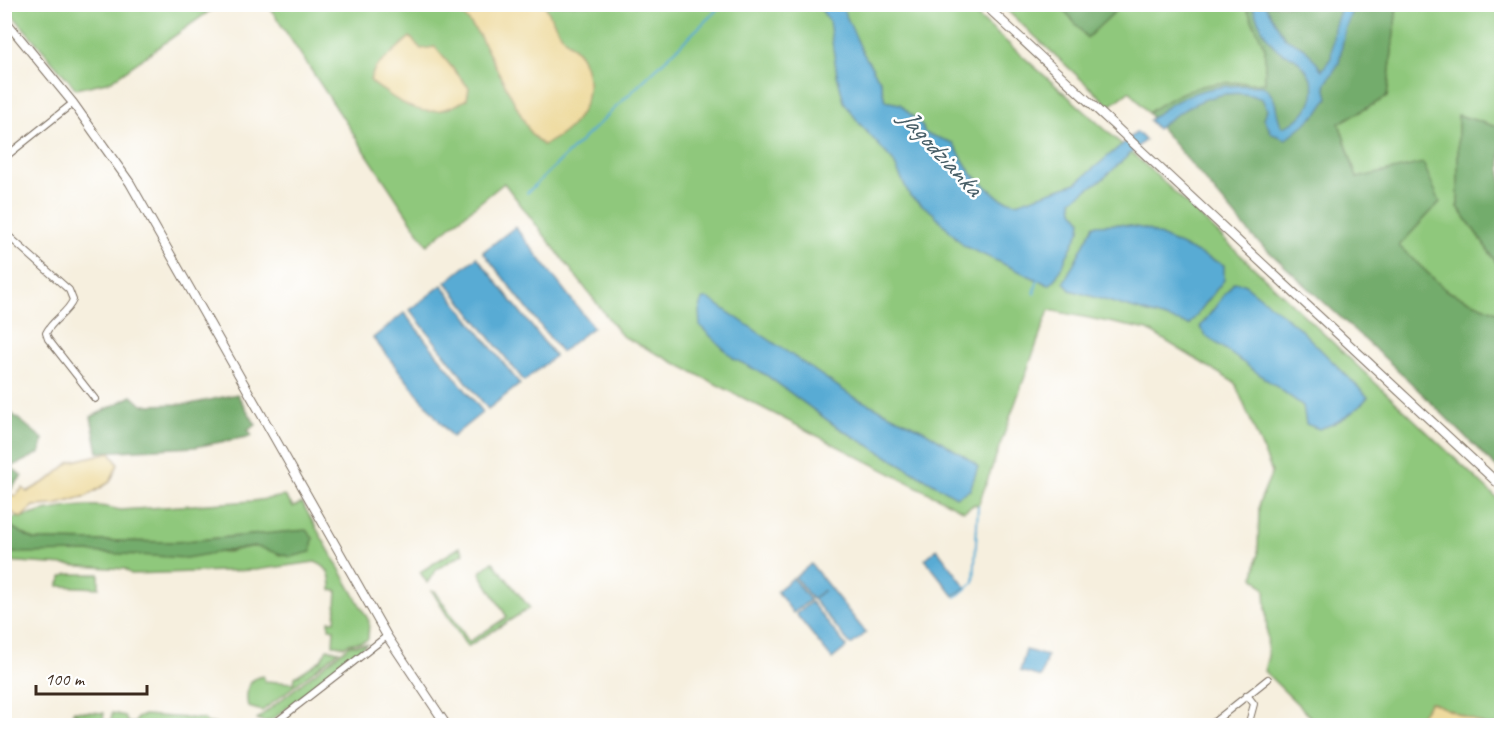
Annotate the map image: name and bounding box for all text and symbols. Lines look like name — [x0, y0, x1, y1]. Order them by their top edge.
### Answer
water label: Jagodzianka — [890, 100, 992, 205]
scale bar — [36, 658, 147, 696]
text: 100 m — [45, 668, 86, 690]

